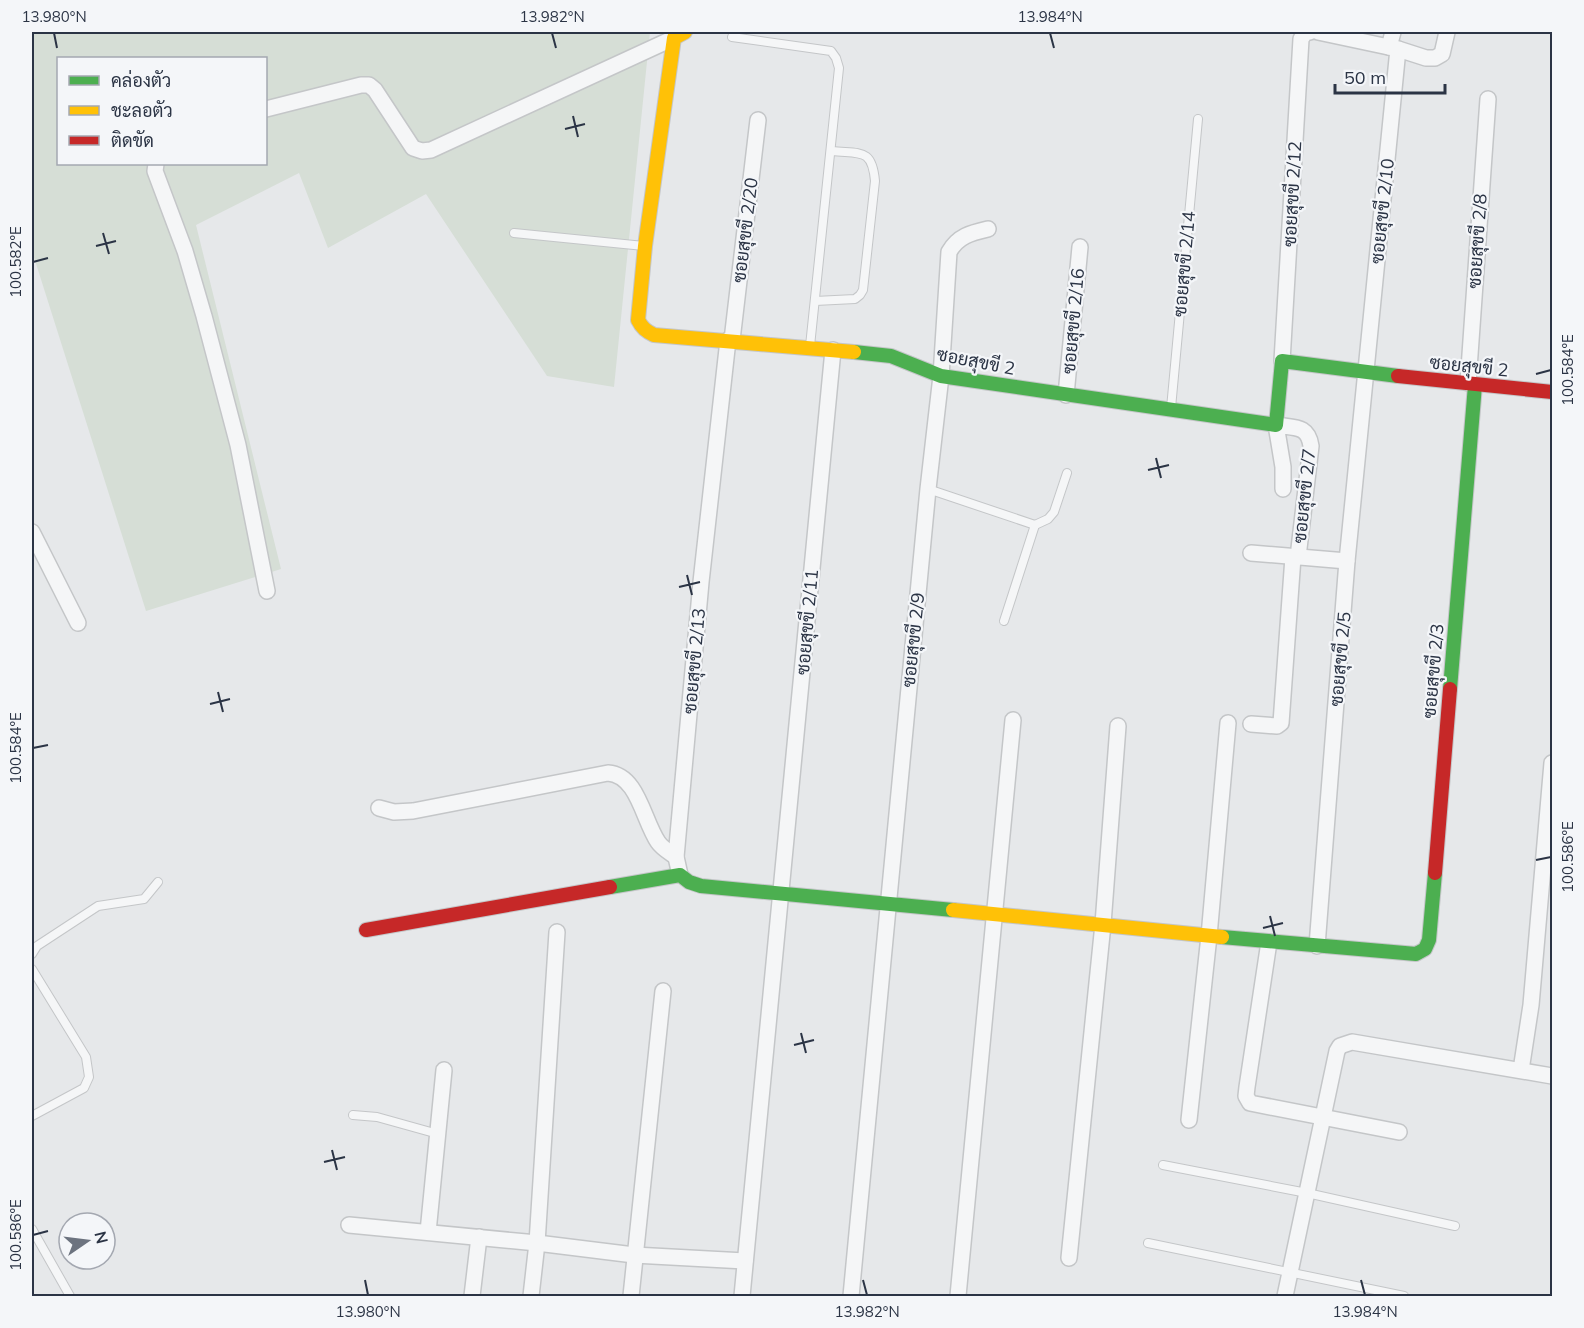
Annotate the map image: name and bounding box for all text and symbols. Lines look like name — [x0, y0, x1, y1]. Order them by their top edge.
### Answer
text: 13.980°N — [21, 7, 87, 26]
text: 13.982°N — [519, 7, 585, 26]
text: 13.984°N — [1017, 7, 1083, 26]
legend — [57, 57, 267, 165]
scale bar — [1335, 57, 1444, 95]
text: 50 m — [1344, 66, 1386, 89]
text: คล่องตัว — [111, 69, 171, 92]
text: ชะลอตัว — [111, 99, 173, 122]
text: ติดขัด — [111, 129, 154, 152]
street label: ซอยสุขขี 2/12 — [1277, 140, 1307, 248]
street label: ซอยสุขขี 2/10 — [1364, 157, 1400, 265]
street label: ซอยสุขขี 2/20 — [726, 176, 764, 284]
street label: ซอยสุขขี 2/8 — [1461, 193, 1493, 289]
street label: ซอยสุขขี 2/14 — [1167, 210, 1201, 318]
text: 100.582°E — [6, 226, 25, 298]
street label: ซอยสุขขี 2/16 — [1056, 267, 1090, 375]
text: 100.584°E — [1558, 334, 1577, 406]
street label: ซอยสุขขี 2 — [935, 341, 1017, 381]
street label: ซอยสุขขี 2 — [1428, 349, 1510, 383]
street label: ซอยสุขขี 2/7 — [1287, 447, 1321, 545]
street label: ซอยสุขขี 2/11 — [790, 568, 824, 676]
street label: ซอยสุขขี 2/9 — [896, 591, 930, 689]
street label: ซอยสุขขี 2/13 — [677, 607, 711, 715]
street label: ซอยสุขขี 2/5 — [1323, 610, 1357, 708]
street label: ซอยสุขขี 2/3 — [1416, 622, 1450, 720]
text: 100.584°E — [6, 712, 25, 784]
text: 100.586°E — [1558, 821, 1577, 893]
text: 100.586°E — [6, 1199, 25, 1271]
north arrow — [57, 1211, 117, 1271]
text: N — [90, 1229, 113, 1246]
text: 13.980°N — [335, 1302, 401, 1321]
text: 13.982°N — [834, 1302, 900, 1321]
text: 13.984°N — [1332, 1302, 1398, 1321]

